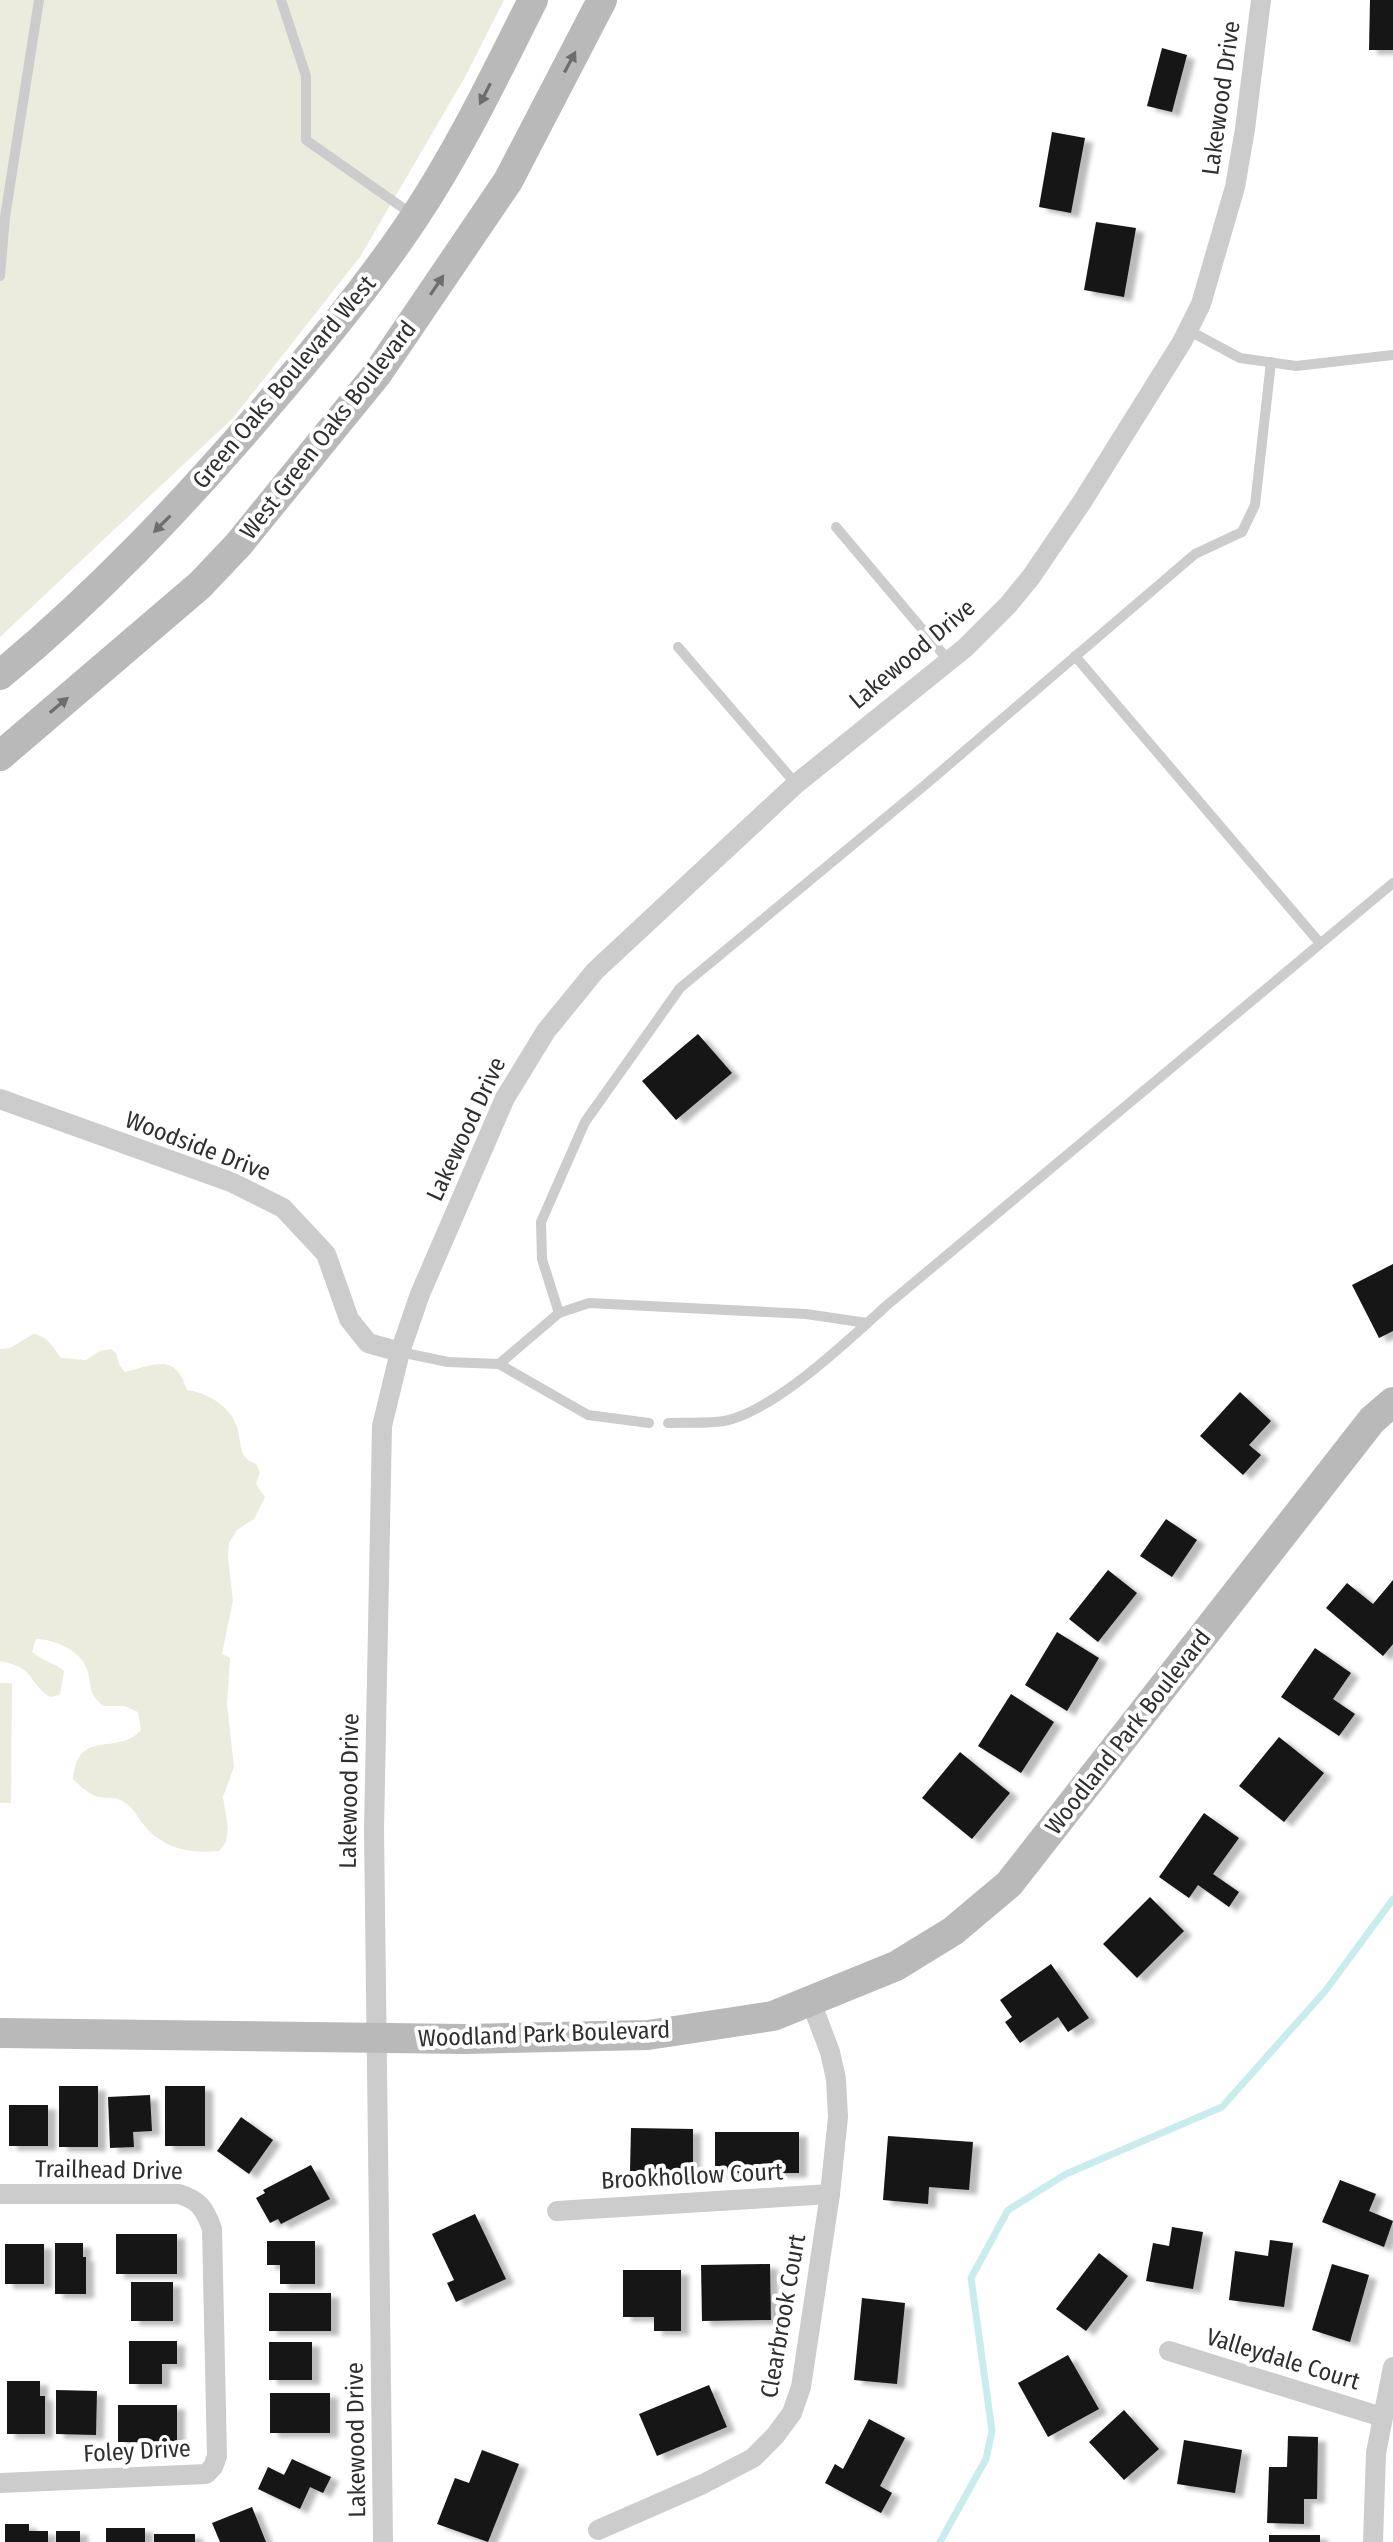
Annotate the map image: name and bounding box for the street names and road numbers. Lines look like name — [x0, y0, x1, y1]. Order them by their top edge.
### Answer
street label: Lakewood Drive — [1196, 19, 1246, 177]
street label: Green Oaks Boulevard West — [187, 270, 381, 494]
street label: West Green Oaks Boulevard — [234, 315, 422, 545]
street label: Lakewood Drive — [844, 593, 980, 715]
street label: Lakewood Drive — [420, 1053, 512, 1205]
street label: Woodside Drive — [121, 1105, 275, 1187]
street label: Woodland Park Boulevard — [1039, 1624, 1217, 1840]
street label: Lakewood Drive — [334, 1713, 364, 1869]
street label: Woodland Park Boulevard — [417, 2016, 671, 2052]
street label: Trailhead Drive — [35, 2155, 183, 2185]
street label: Brookhollow Court — [600, 2157, 784, 2195]
street label: Clearbrook Court — [755, 2232, 811, 2400]
street label: Valleydale Court — [1203, 2322, 1363, 2396]
street label: Lakewood Drive — [341, 2362, 371, 2518]
street label: Foley Drive — [83, 2434, 191, 2468]

